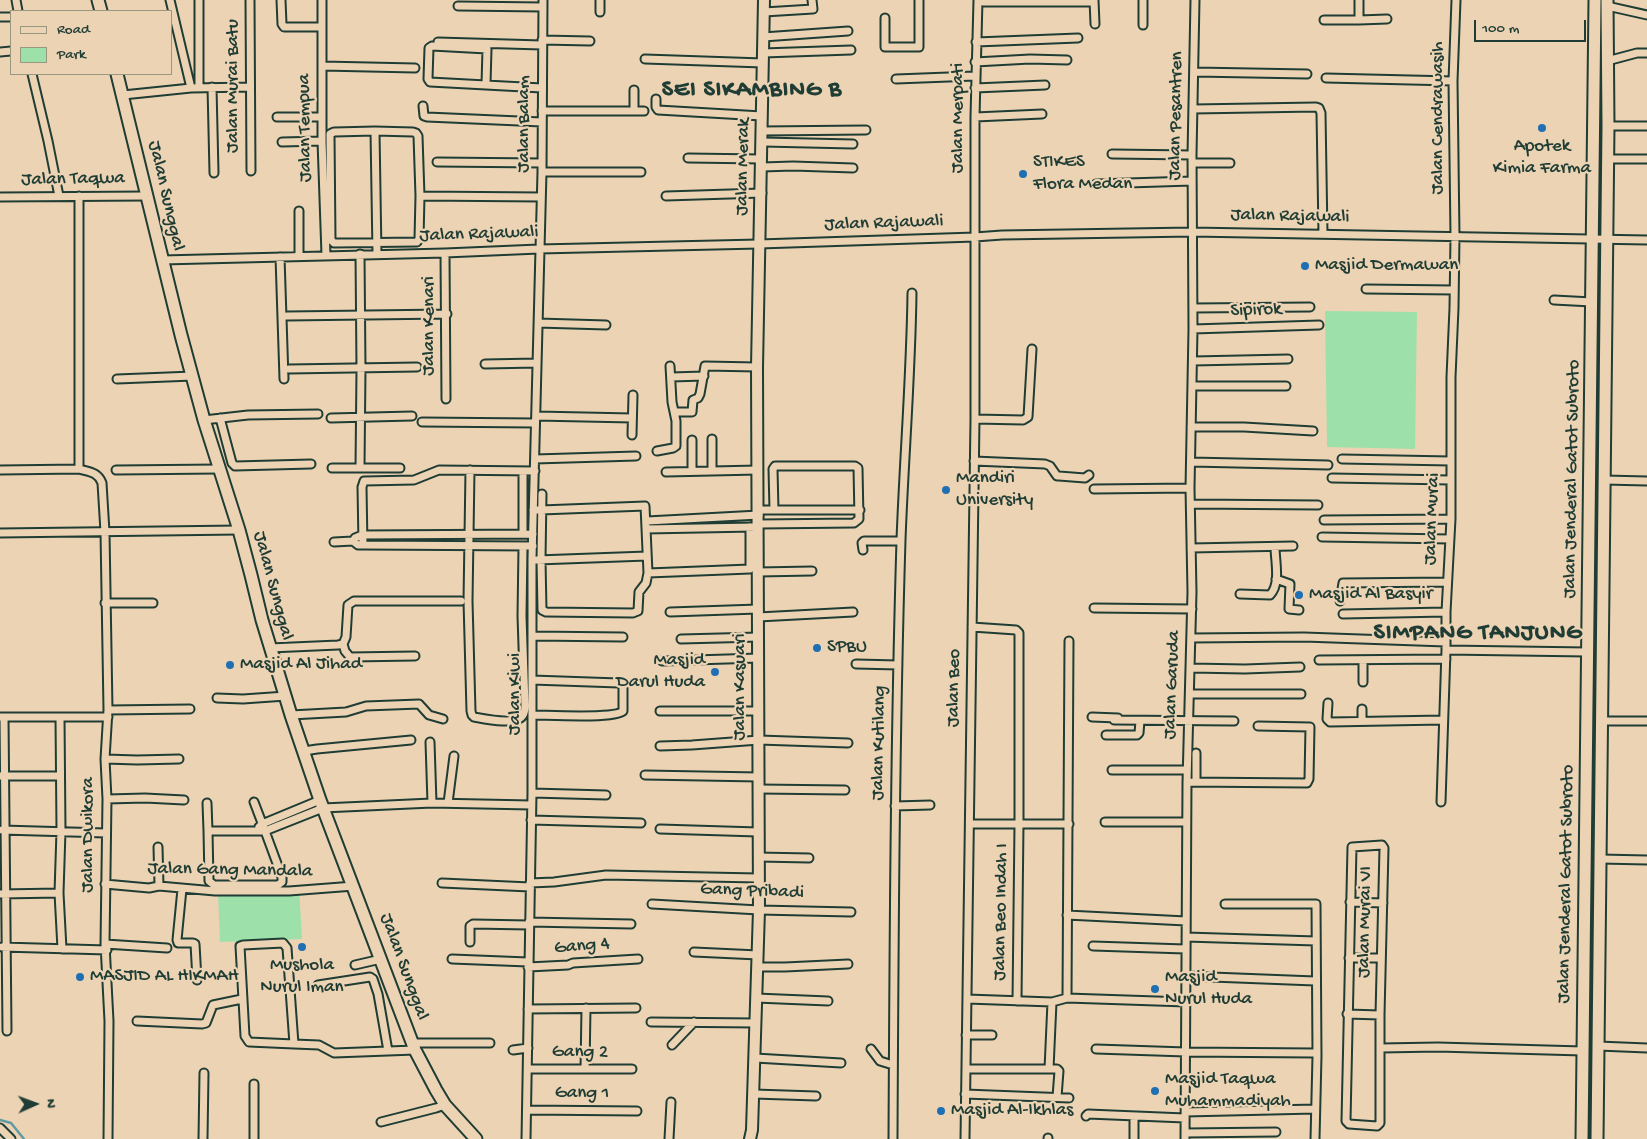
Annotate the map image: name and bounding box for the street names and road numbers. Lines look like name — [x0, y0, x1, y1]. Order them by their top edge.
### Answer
street label: Jalan Murai Batu — [223, 19, 245, 153]
street label: Jalan Cendrawasih — [1428, 41, 1450, 195]
street label: Jalan Pesantren — [1164, 51, 1190, 181]
street label: Jalan Merpati — [948, 63, 970, 173]
street label: Jalan Tempua — [294, 74, 318, 182]
street label: Jalan Balam — [514, 75, 536, 173]
street label: Jalan Merak — [732, 118, 756, 216]
street label: Jalan Sunggal — [141, 139, 189, 253]
street label: Jalan Taqwa — [21, 168, 125, 192]
street label: Jalan Rajawali — [1230, 205, 1350, 229]
street label: Jalan Rajawali — [824, 211, 944, 237]
street label: Jalan Rajawali — [419, 222, 539, 248]
street label: Jalan Kenari — [419, 276, 441, 376]
street label: Sipirok — [1230, 299, 1282, 323]
street label: Jalan Jenderal Gatot Subroto — [1560, 359, 1586, 599]
street label: Jalan Murai — [1420, 472, 1446, 566]
street label: Jalan Sunggal — [246, 529, 298, 643]
street label: Jalan Garuda — [1160, 630, 1186, 740]
street label: Jalan Kasuari — [730, 633, 752, 741]
street label: Jalan Beo — [943, 649, 967, 727]
street label: Jalan Kiwi — [505, 653, 527, 735]
street label: Jalan Kutilang — [868, 685, 892, 801]
street label: Jalan Jenderal Gatot Subroto — [1554, 764, 1580, 1004]
street label: Jalan Dwikora — [78, 777, 100, 893]
street label: Jalan Beo Indah I — [989, 843, 1015, 981]
street label: Jalan Gang Mandala — [147, 858, 313, 884]
street label: Jalan Murai VI — [1354, 866, 1378, 978]
street label: Gang Pribadi — [700, 879, 804, 905]
street label: Jalan Sunggal — [373, 910, 433, 1024]
street label: Gang 4 — [553, 933, 611, 961]
street label: Gang 2 — [552, 1041, 608, 1065]
street label: Gang 1 — [555, 1082, 609, 1106]

